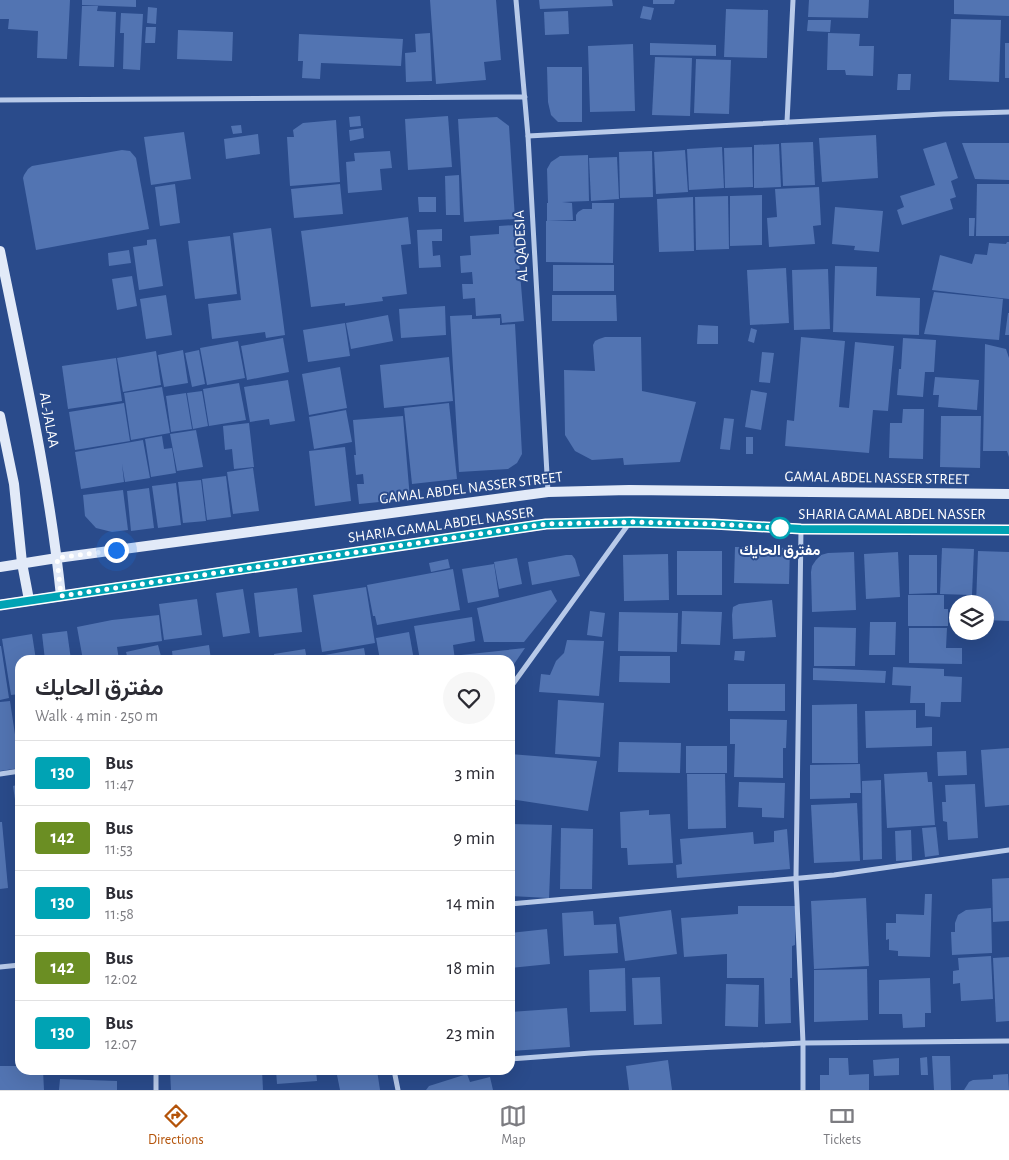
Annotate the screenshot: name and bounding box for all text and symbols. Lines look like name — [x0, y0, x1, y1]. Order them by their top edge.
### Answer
street label: AL QADESIA — [512, 209, 530, 282]
street label: AL-JALAA — [37, 391, 61, 449]
street label: GAMAL ABDEL NASSER STREET — [378, 469, 564, 507]
street label: GAMAL ABDEL NASSER STREET — [785, 469, 970, 487]
street label: SHARIA GAMAL ABDEL NASSER — [347, 505, 535, 545]
street label: SHARIA GAMAL ABDEL NASSER — [798, 507, 986, 522]
marker: مفترق الحايك — [769, 517, 791, 539]
your location — [104, 538, 129, 563]
place label: مفترق الحايك — [740, 543, 820, 559]
map controls — [949, 595, 994, 640]
button: layers — [949, 595, 994, 640]
button: heart — [443, 672, 495, 724]
text: مفترق الحايك — [35, 676, 164, 700]
text: Walk · 4 min · 250 m — [35, 708, 158, 724]
text: Bus — [105, 754, 133, 773]
text: 130 — [51, 764, 74, 782]
text: 3 min — [454, 764, 495, 783]
text: 11:47 — [105, 776, 134, 792]
text: Bus — [105, 819, 133, 838]
text: 142 — [50, 829, 75, 847]
text: 9 min — [453, 829, 495, 848]
text: 11:53 — [105, 841, 133, 857]
text: Bus — [105, 884, 133, 903]
text: 130 — [51, 894, 74, 912]
text: 14 min — [447, 894, 495, 913]
text: 11:58 — [105, 906, 134, 922]
text: Bus — [105, 949, 133, 968]
text: 142 — [50, 959, 75, 977]
text: 18 min — [447, 959, 495, 978]
text: 12:02 — [105, 971, 137, 987]
text: Bus — [105, 1014, 133, 1033]
text: 130 — [51, 1024, 74, 1042]
text: 23 min — [446, 1024, 495, 1043]
text: 12:07 — [105, 1036, 137, 1052]
tab: Directions — [148, 1102, 204, 1149]
tab: Map — [499, 1102, 527, 1149]
tab: Tickets — [823, 1102, 861, 1149]

